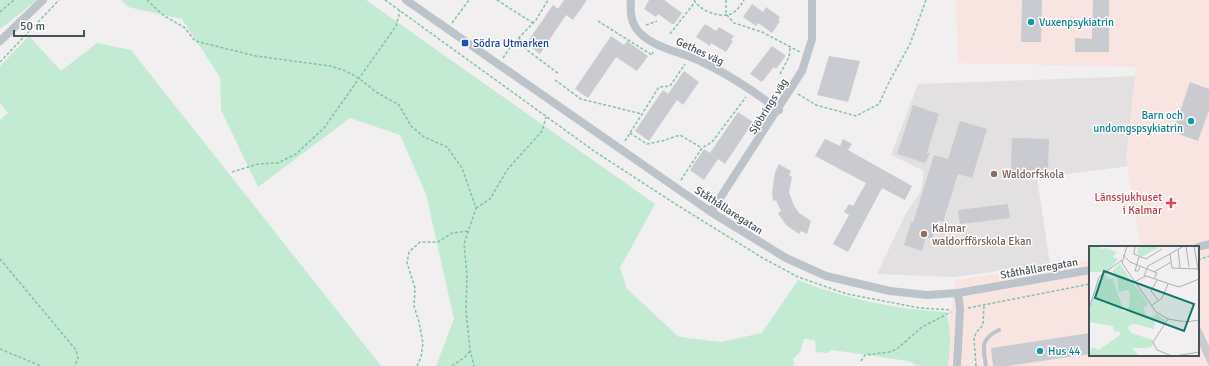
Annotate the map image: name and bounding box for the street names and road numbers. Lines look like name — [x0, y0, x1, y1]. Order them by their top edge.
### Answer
street label: Gethes väg — [674, 35, 726, 68]
street label: Sjöbrings väg — [746, 76, 791, 137]
street label: Ståthållaregatan — [692, 184, 765, 237]
street label: Ståthållaregatan — [999, 255, 1079, 282]

